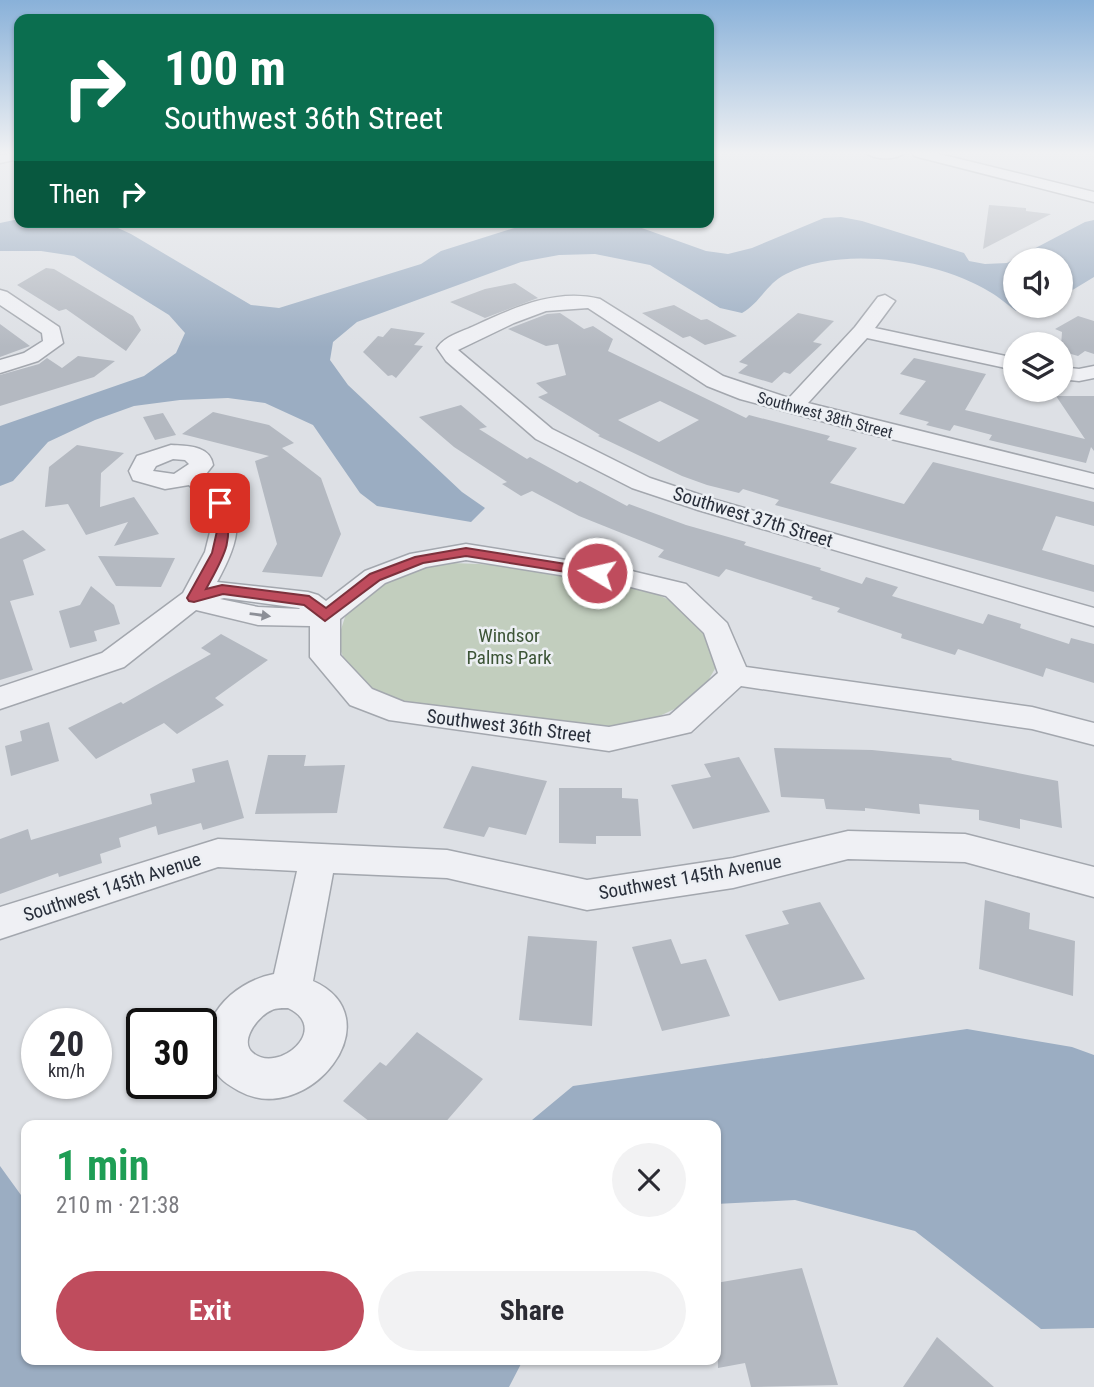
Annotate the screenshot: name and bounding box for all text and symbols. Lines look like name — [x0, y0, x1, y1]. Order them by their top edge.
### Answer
text: 100 m — [164, 40, 286, 97]
icon: right — [49, 42, 140, 133]
text: Southwest 36th Street — [164, 99, 443, 137]
icon: right — [114, 175, 152, 213]
text: Then — [49, 179, 100, 209]
map controls — [1003, 248, 1073, 402]
button: sound — [1003, 248, 1073, 318]
button: layers — [1003, 332, 1073, 402]
street label: Southwest 38th Street — [755, 388, 895, 442]
pin — [190, 473, 250, 533]
street label: Southwest 37th Street — [670, 482, 836, 552]
icon: arrive — [201, 484, 239, 522]
position arrow — [560, 536, 634, 610]
one-way arrow — [249, 609, 271, 620]
park label: Windsor Palms Park — [466, 624, 552, 669]
street label: Southwest 36th Street — [425, 704, 593, 748]
street label: Southwest 145th Avenue — [20, 847, 204, 927]
street label: Southwest 145th Avenue — [597, 850, 783, 904]
speed limit sign: 30 — [126, 1008, 217, 1099]
text: 20 — [49, 1024, 84, 1065]
text: km/h — [48, 1060, 85, 1081]
text: 1 min — [56, 1141, 149, 1190]
button: close — [612, 1143, 686, 1217]
text: 210 m · 21:38 — [56, 1192, 180, 1219]
button: Exit — [56, 1271, 364, 1351]
button: Share — [378, 1271, 686, 1351]

